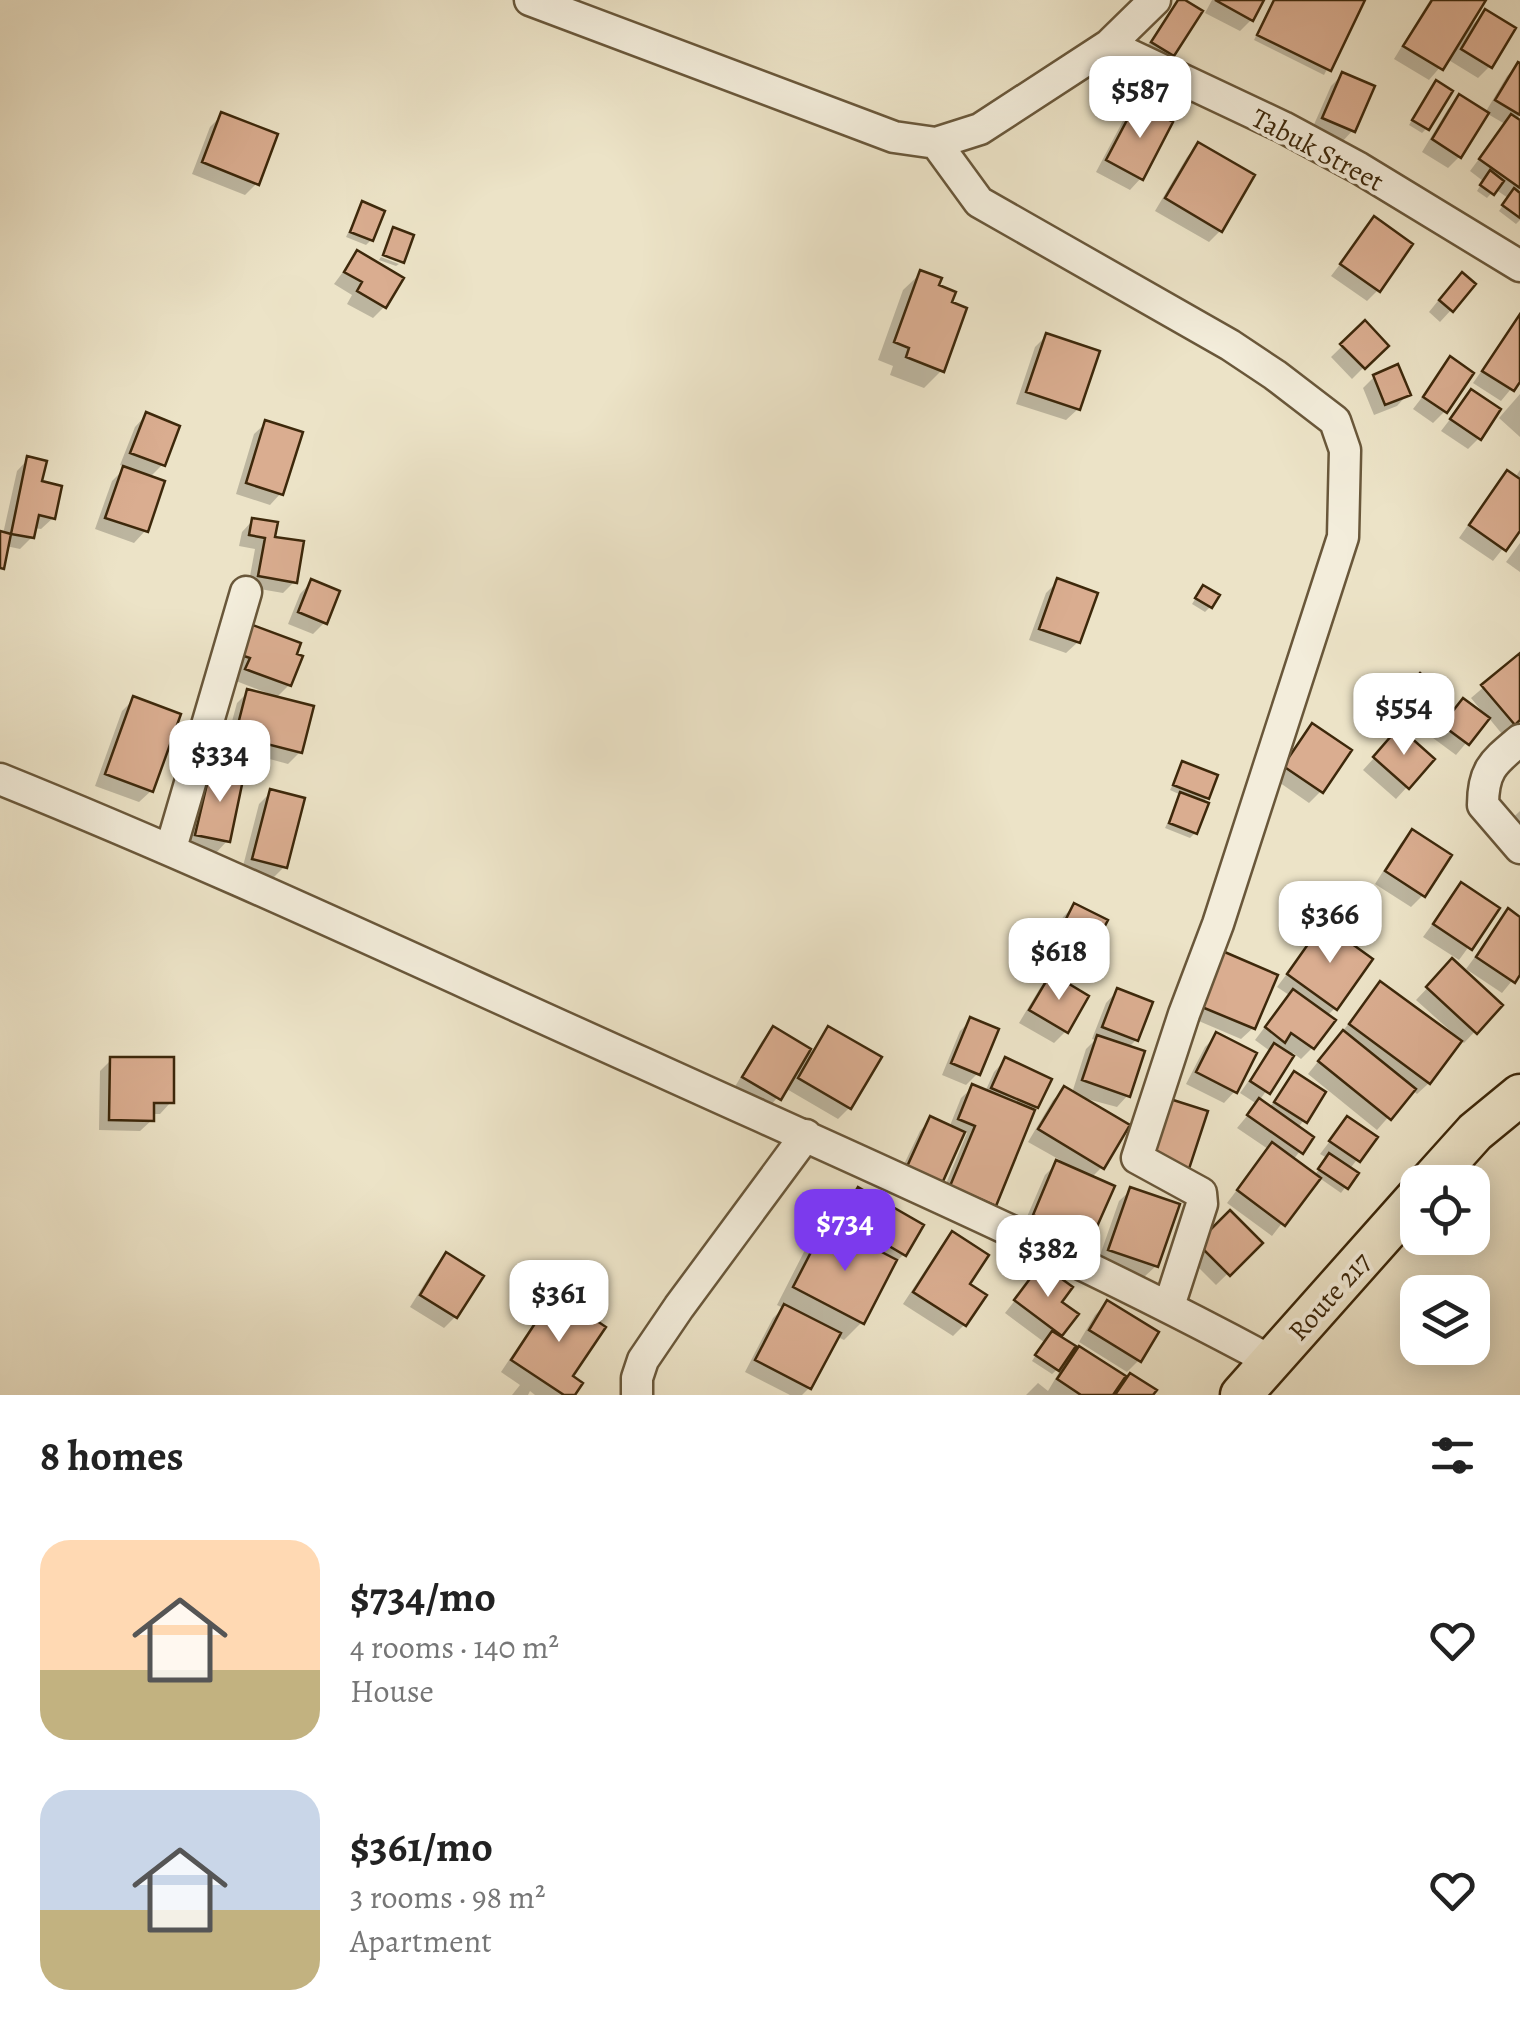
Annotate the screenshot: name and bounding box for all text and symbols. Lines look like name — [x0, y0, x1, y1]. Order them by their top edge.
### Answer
pin: $587 — [1081, 56, 1199, 141]
text: $587 — [1111, 66, 1169, 110]
street label: Tabuk Street — [1245, 99, 1390, 201]
pin: $554 — [1345, 673, 1463, 758]
text: $554 — [1375, 683, 1433, 727]
pin: $334 — [161, 720, 279, 805]
text: $334 — [191, 730, 249, 774]
pin: $366 — [1271, 881, 1389, 966]
text: $366 — [1301, 891, 1359, 935]
pin: $618 — [1000, 918, 1118, 1003]
text: $618 — [1031, 928, 1087, 972]
map controls — [1400, 1165, 1490, 1365]
button: locate — [1400, 1165, 1490, 1255]
pin: $734 — [786, 1189, 904, 1274]
text: $734 — [816, 1199, 874, 1243]
pin: $382 — [989, 1215, 1107, 1300]
text: $382 — [1018, 1225, 1078, 1269]
street label: Route 217 — [1280, 1244, 1380, 1349]
pin: $361 — [500, 1260, 618, 1345]
text: $361 — [531, 1270, 587, 1314]
button: layers — [1400, 1275, 1490, 1365]
text: 8 homes — [40, 1427, 184, 1484]
icon: filters — [1425, 1428, 1480, 1483]
text: $734/mo — [350, 1568, 496, 1625]
icon: home — [120, 1580, 240, 1700]
icon: heart — [1425, 1613, 1480, 1668]
text: 4 rooms · 140 m² — [350, 1625, 559, 1669]
text: House — [350, 1669, 434, 1713]
text: $361/mo — [350, 1818, 493, 1875]
icon: home — [120, 1830, 240, 1950]
icon: heart — [1425, 1863, 1480, 1918]
text: 3 rooms · 98 m² — [350, 1875, 546, 1919]
text: Apartment — [350, 1919, 492, 1963]

